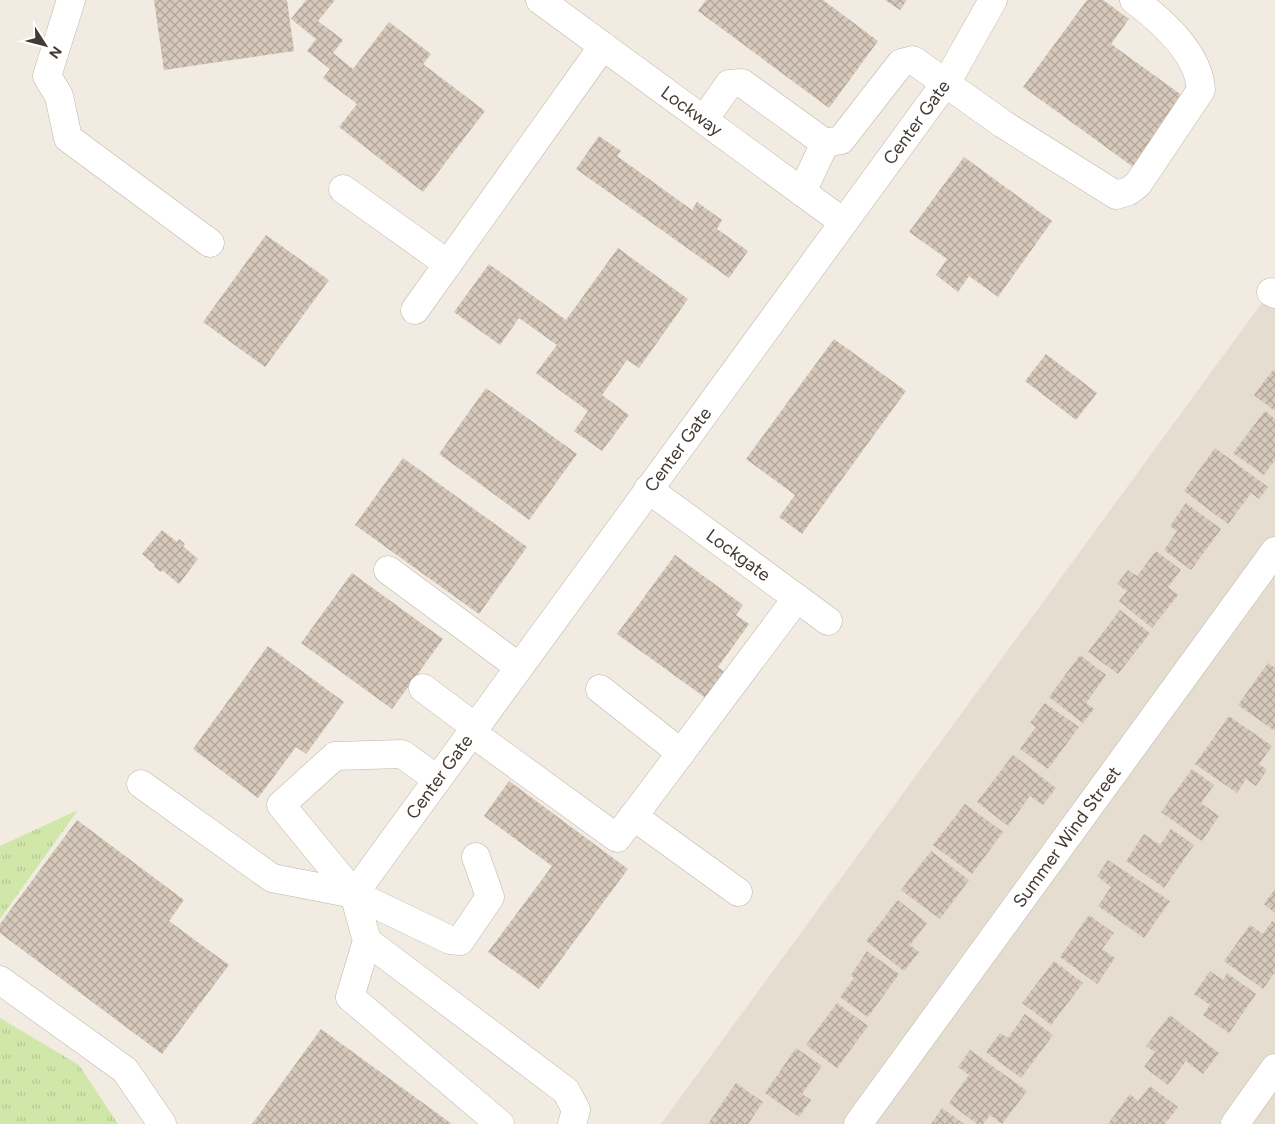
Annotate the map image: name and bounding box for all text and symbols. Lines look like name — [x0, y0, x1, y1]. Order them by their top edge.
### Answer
north arrow — [20, 20, 70, 70]
text: N — [45, 43, 65, 62]
street label: Center Gate — [878, 76, 955, 169]
street label: Lockway — [657, 81, 727, 141]
street label: Center Gate — [640, 403, 716, 496]
street label: Lockgate — [702, 524, 775, 586]
street label: Center Gate — [401, 730, 478, 824]
street label: Summer Wind Street — [1008, 762, 1126, 912]

